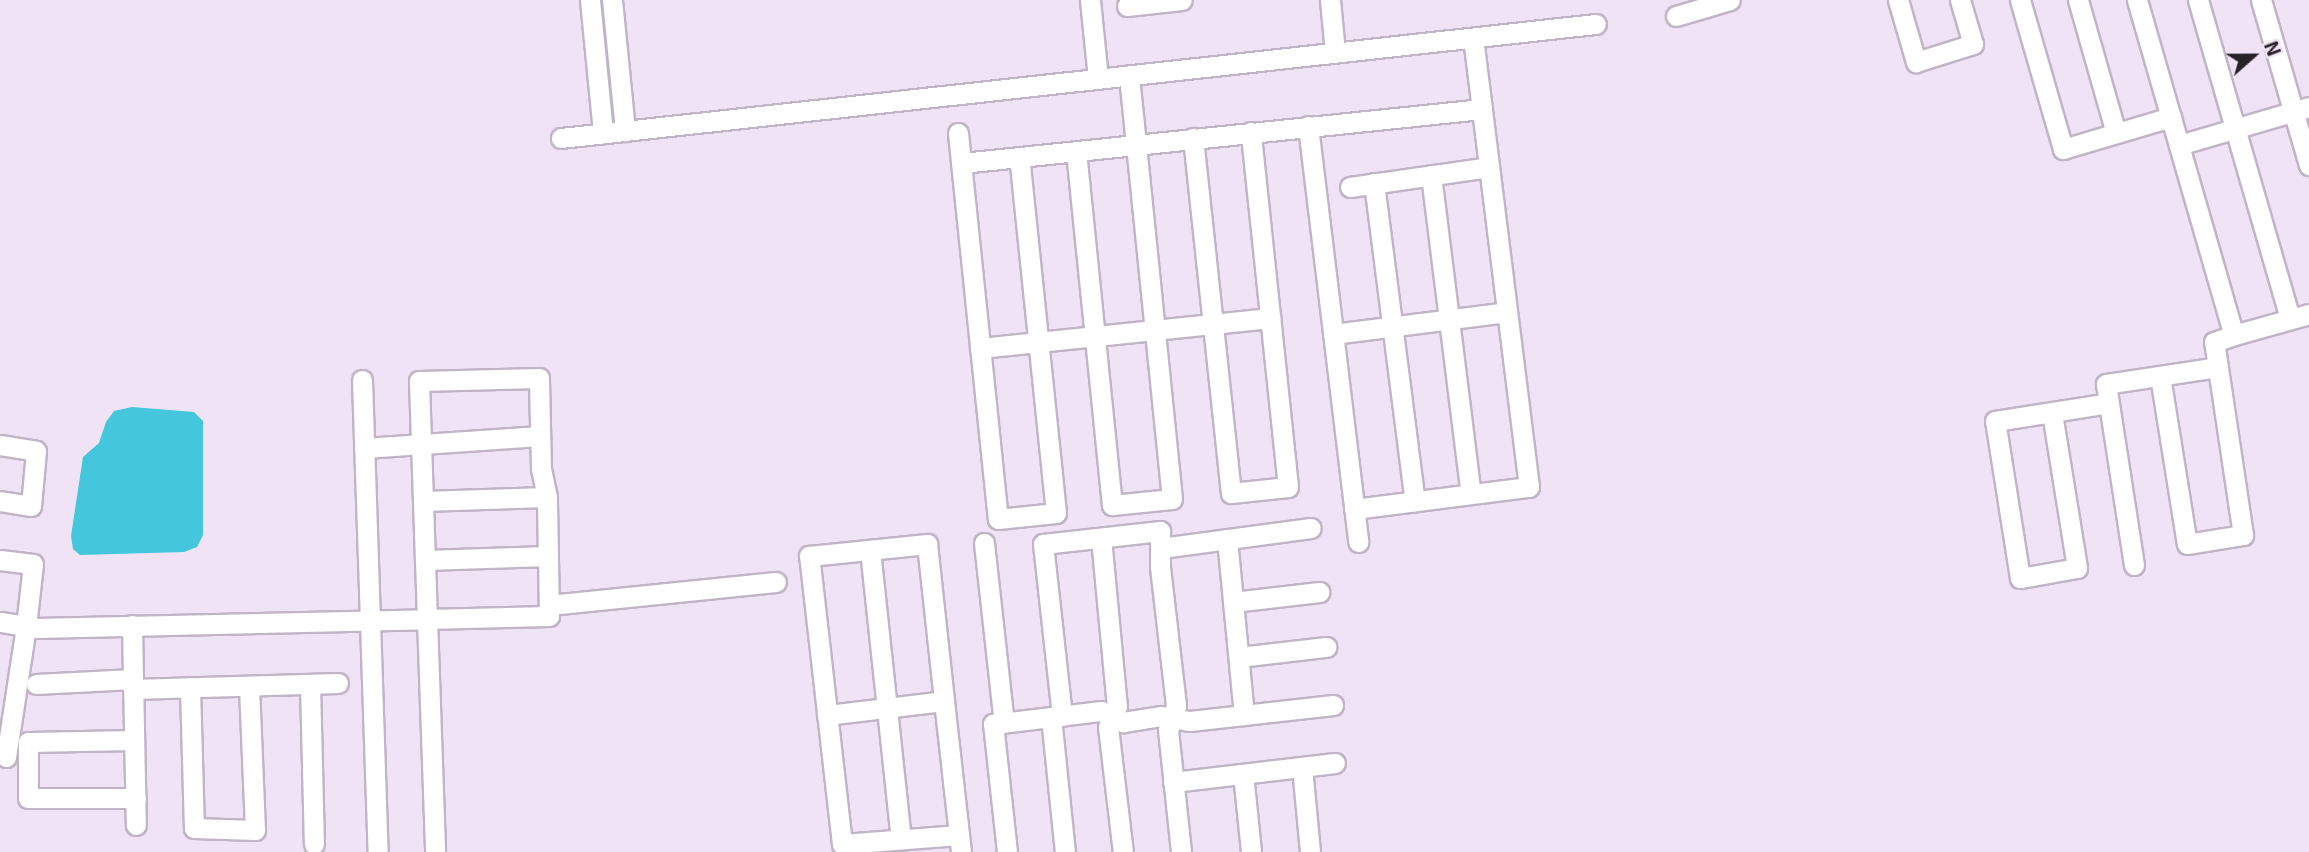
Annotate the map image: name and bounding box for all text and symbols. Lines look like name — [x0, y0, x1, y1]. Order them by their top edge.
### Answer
north arrow — [2218, 21, 2288, 91]
text: N — [2260, 38, 2286, 59]

